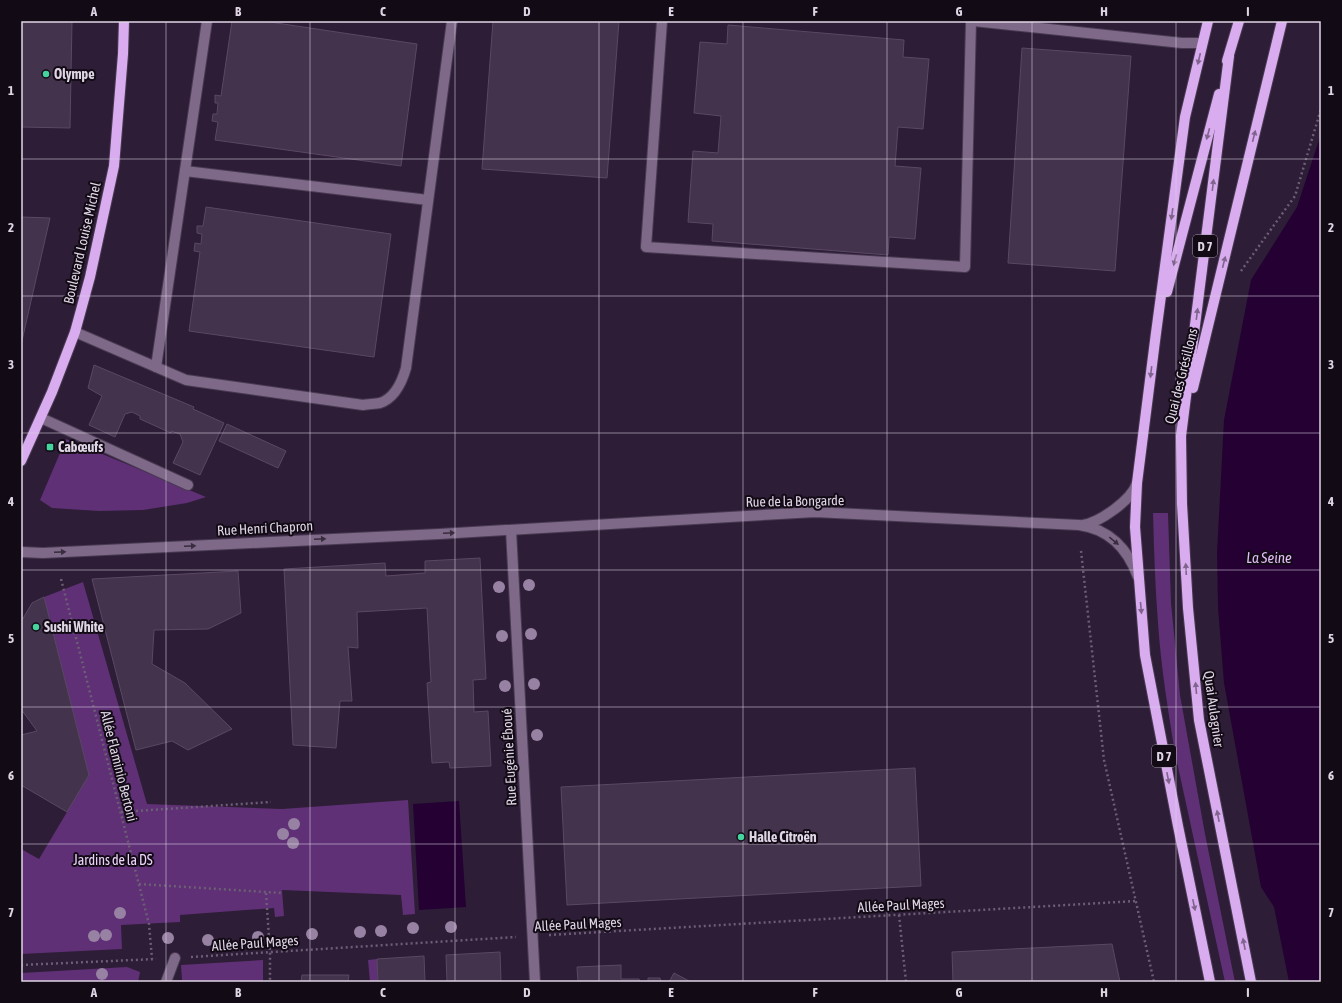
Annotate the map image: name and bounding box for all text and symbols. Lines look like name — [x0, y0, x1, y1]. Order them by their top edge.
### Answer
text: A — [90, 4, 98, 19]
text: B — [235, 4, 242, 19]
text: C — [380, 4, 386, 19]
text: D — [523, 4, 531, 19]
text: E — [668, 4, 674, 19]
text: F — [812, 4, 818, 19]
text: G — [956, 4, 963, 19]
text: H — [1100, 4, 1108, 19]
text: I — [1246, 4, 1250, 19]
one-way arrow — [1195, 53, 1201, 65]
place label: Olympe — [54, 66, 95, 82]
marker: Olympe — [41, 69, 51, 79]
text: 1 — [8, 83, 14, 98]
text: 1 — [1328, 83, 1334, 98]
one-way arrow — [1205, 129, 1211, 141]
one-way arrow — [1252, 129, 1258, 142]
one-way arrow — [1210, 179, 1216, 191]
street label: Boulevard Louise Michel — [60, 180, 104, 305]
one-way arrow — [1169, 208, 1175, 221]
text: 2 — [8, 220, 14, 235]
text: 2 — [1328, 220, 1334, 235]
road number: D 7 — [1193, 235, 1217, 257]
one-way arrow — [1172, 254, 1178, 266]
one-way arrow — [1221, 256, 1227, 268]
one-way arrow — [1193, 308, 1200, 320]
street label: Quai des Grésillons — [1161, 326, 1201, 426]
text: 3 — [8, 357, 14, 372]
text: 3 — [1328, 357, 1334, 372]
one-way arrow — [1148, 366, 1154, 378]
place label: Cabœufs — [58, 439, 103, 455]
marker: Cabœufs — [45, 442, 55, 452]
street label: Rue de la Bongarde — [746, 492, 844, 510]
text: 4 — [7, 494, 14, 509]
text: 4 — [1327, 494, 1334, 509]
street label: Rue Henri Chapron — [216, 517, 314, 539]
one-way arrow — [443, 530, 456, 536]
one-way arrow — [314, 536, 326, 543]
one-way arrow — [1109, 536, 1119, 545]
one-way arrow — [184, 542, 196, 549]
one-way arrow — [54, 549, 67, 555]
water label: La Seine — [1246, 549, 1292, 566]
one-way arrow — [1183, 563, 1190, 575]
one-way arrow — [1138, 602, 1145, 614]
place label: Sushi White — [44, 619, 104, 635]
marker: Sushi White — [31, 622, 41, 632]
text: 5 — [8, 631, 14, 646]
text: 5 — [1328, 631, 1334, 646]
street label: Quai Aulagnier — [1201, 670, 1227, 749]
one-way arrow — [1193, 682, 1199, 694]
street label: Rue Eugénie Éboué — [498, 708, 520, 806]
street label: Allée Flaminio Bertoni — [97, 709, 141, 823]
road number: D 7 — [1152, 745, 1176, 767]
text: 6 — [8, 768, 14, 783]
text: 6 — [1328, 768, 1334, 783]
one-way arrow — [1166, 772, 1172, 784]
one-way arrow — [1215, 810, 1221, 822]
place label: Halle Citroën — [749, 829, 817, 845]
marker: Halle Citroën — [736, 832, 746, 842]
park label: Jardins de la DS — [73, 852, 153, 868]
street label: Allée Paul Mages — [857, 895, 945, 915]
one-way arrow — [1192, 899, 1198, 911]
text: 7 — [8, 905, 14, 920]
text: 7 — [1328, 905, 1334, 920]
street label: Allée Paul Mages — [534, 914, 622, 934]
street label: Allée Paul Mages — [211, 932, 299, 954]
one-way arrow — [1240, 938, 1246, 950]
text: A — [90, 985, 98, 1000]
text: B — [235, 985, 242, 1000]
text: C — [380, 985, 386, 1000]
text: D — [523, 985, 531, 1000]
text: E — [668, 985, 674, 1000]
text: F — [812, 985, 818, 1000]
text: G — [956, 985, 963, 1000]
text: H — [1100, 985, 1108, 1000]
text: I — [1246, 985, 1250, 1000]

